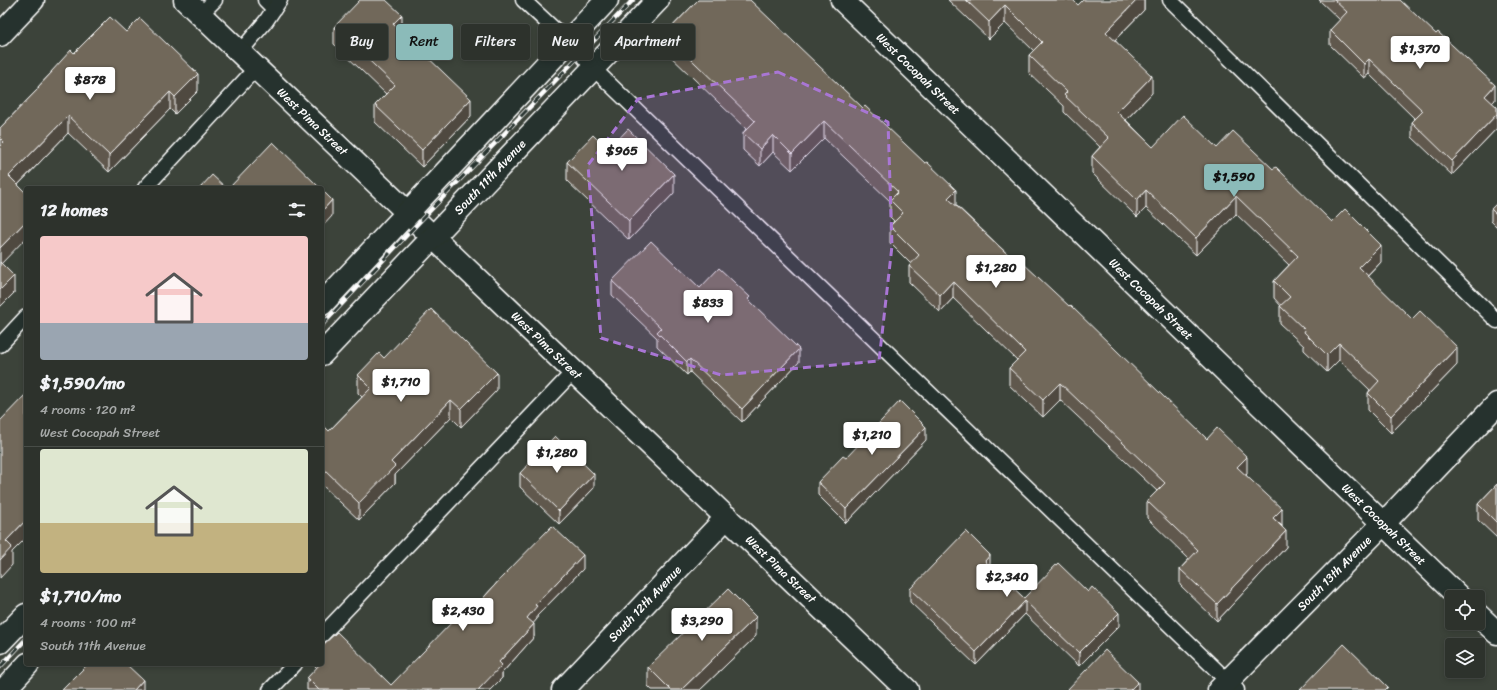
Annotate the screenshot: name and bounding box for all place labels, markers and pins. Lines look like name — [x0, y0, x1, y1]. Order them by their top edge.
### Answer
pin: $1,370 — [1387, 36, 1453, 70]
pin: $878 — [66, 67, 114, 101]
pin: $965 — [598, 138, 646, 172]
pin: $1,590 — [1201, 164, 1267, 198]
pin: $1,280 — [963, 255, 1029, 289]
pin: $833 — [684, 290, 732, 324]
pin: $1,710 — [368, 369, 434, 403]
pin: $1,210 — [839, 422, 905, 456]
pin: $1,280 — [524, 440, 590, 474]
pin: $2,340 — [974, 564, 1040, 598]
pin: $2,430 — [430, 598, 496, 632]
pin: $3,290 — [669, 608, 735, 642]

